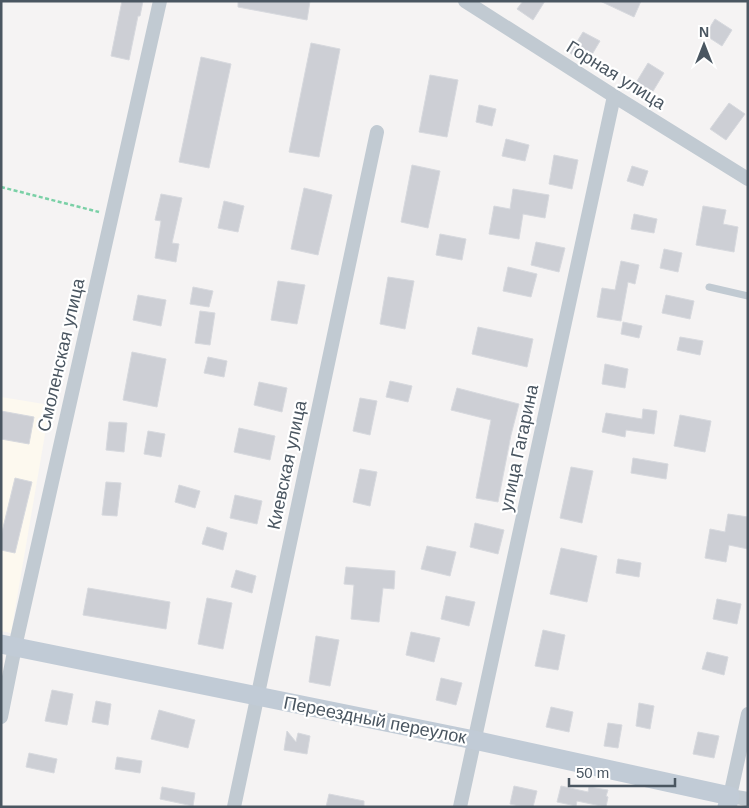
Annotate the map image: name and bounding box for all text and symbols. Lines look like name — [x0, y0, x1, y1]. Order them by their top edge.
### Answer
north arrow — [679, 20, 729, 70]
text: N — [699, 24, 709, 40]
street label: Горная улица — [563, 37, 670, 114]
street label: Смоленская улица — [34, 275, 89, 434]
street label: улица Гагарина — [496, 382, 542, 513]
street label: Киевская улица — [264, 398, 311, 531]
street label: Переездный переулок — [282, 692, 468, 748]
scale bar — [569, 756, 675, 788]
text: 50 m — [576, 764, 609, 781]

